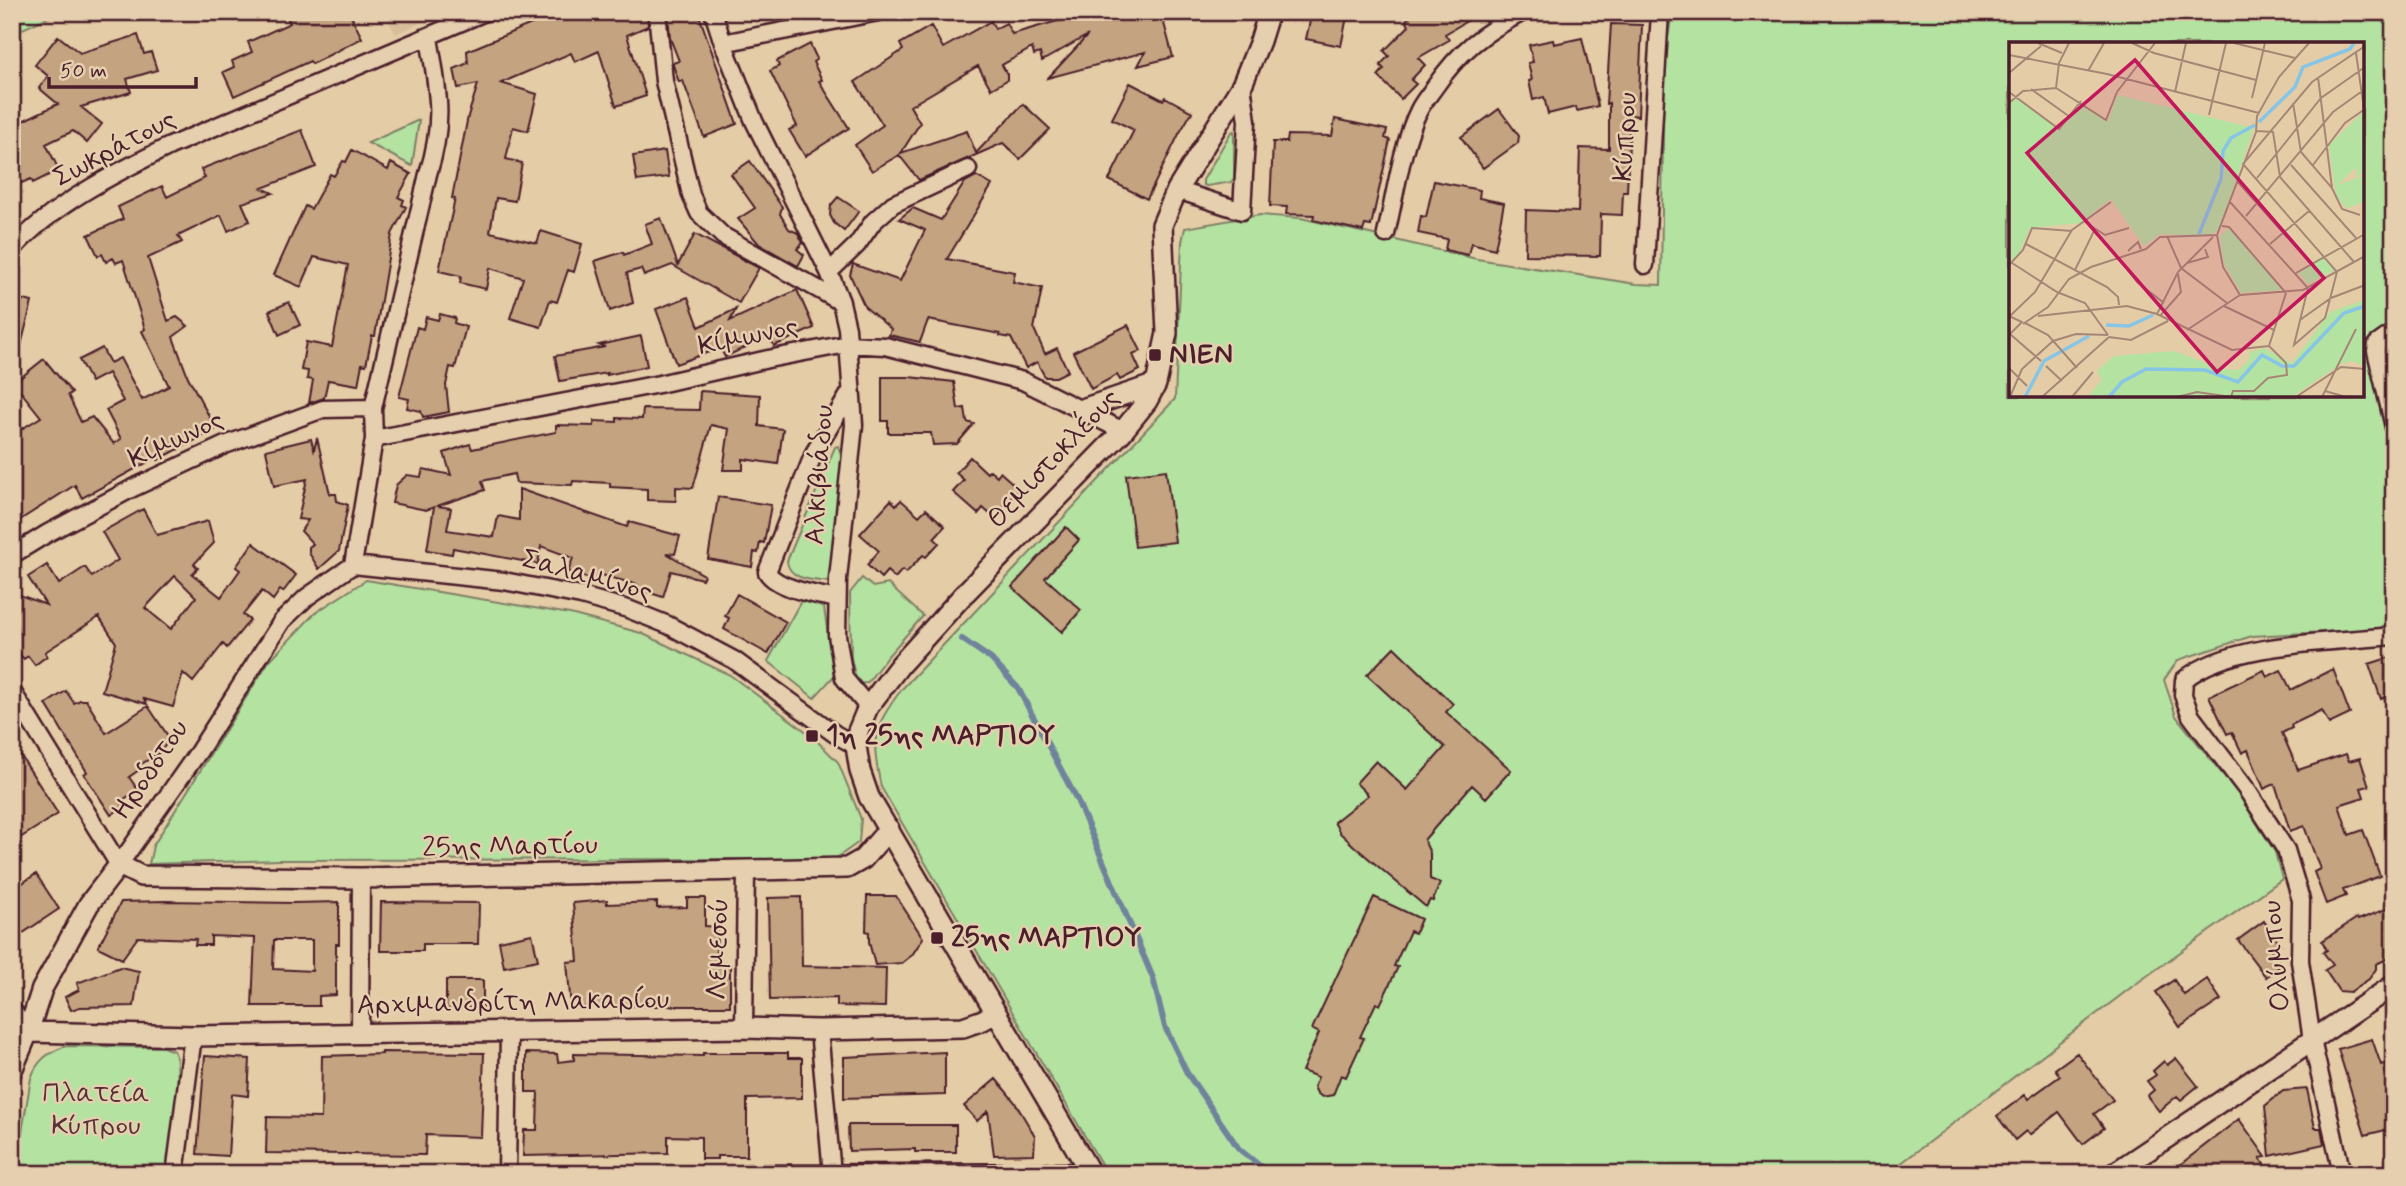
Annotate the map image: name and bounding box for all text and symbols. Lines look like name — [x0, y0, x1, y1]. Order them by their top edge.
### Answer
inset map — [2009, 42, 2364, 397]
scale bar — [49, 46, 196, 90]
text: 50 m — [60, 57, 107, 85]
street label: Κύπρου — [1605, 91, 1647, 183]
street label: Σωκράτους — [47, 101, 183, 197]
street label: Κίμωνος — [695, 308, 801, 366]
place label: ΝΙΕΝ — [1169, 337, 1233, 374]
marker: ΝΙΕΝ — [1147, 347, 1163, 363]
street label: Θεμιστοκλέους — [979, 381, 1129, 537]
street label: Κίμωνος — [122, 402, 230, 478]
street label: Αλκιβιάδου — [797, 404, 843, 546]
street label: Σαλαμίνος — [518, 541, 656, 611]
street label: Ηροδότου — [104, 713, 198, 827]
place label: 1η 25ης ΜΑΡΤΙΟΥ — [826, 718, 1056, 755]
marker: 1η 25ης ΜΑΡΤΙΟΥ — [804, 728, 820, 744]
street label: 25ης Μαρτίου — [422, 827, 598, 867]
street label: Λεμεσού — [700, 897, 738, 1001]
street label: Ολύμπου — [2254, 899, 2300, 1013]
place label: 25ης ΜΑΡΤΙΟΥ — [951, 920, 1143, 957]
marker: 25ης ΜΑΡΤΙΟΥ — [929, 930, 945, 946]
street label: Αρχιμανδρίτη Μακαρίου — [356, 982, 670, 1024]
park label: Πλατεία Κύπρου — [42, 1076, 150, 1145]

